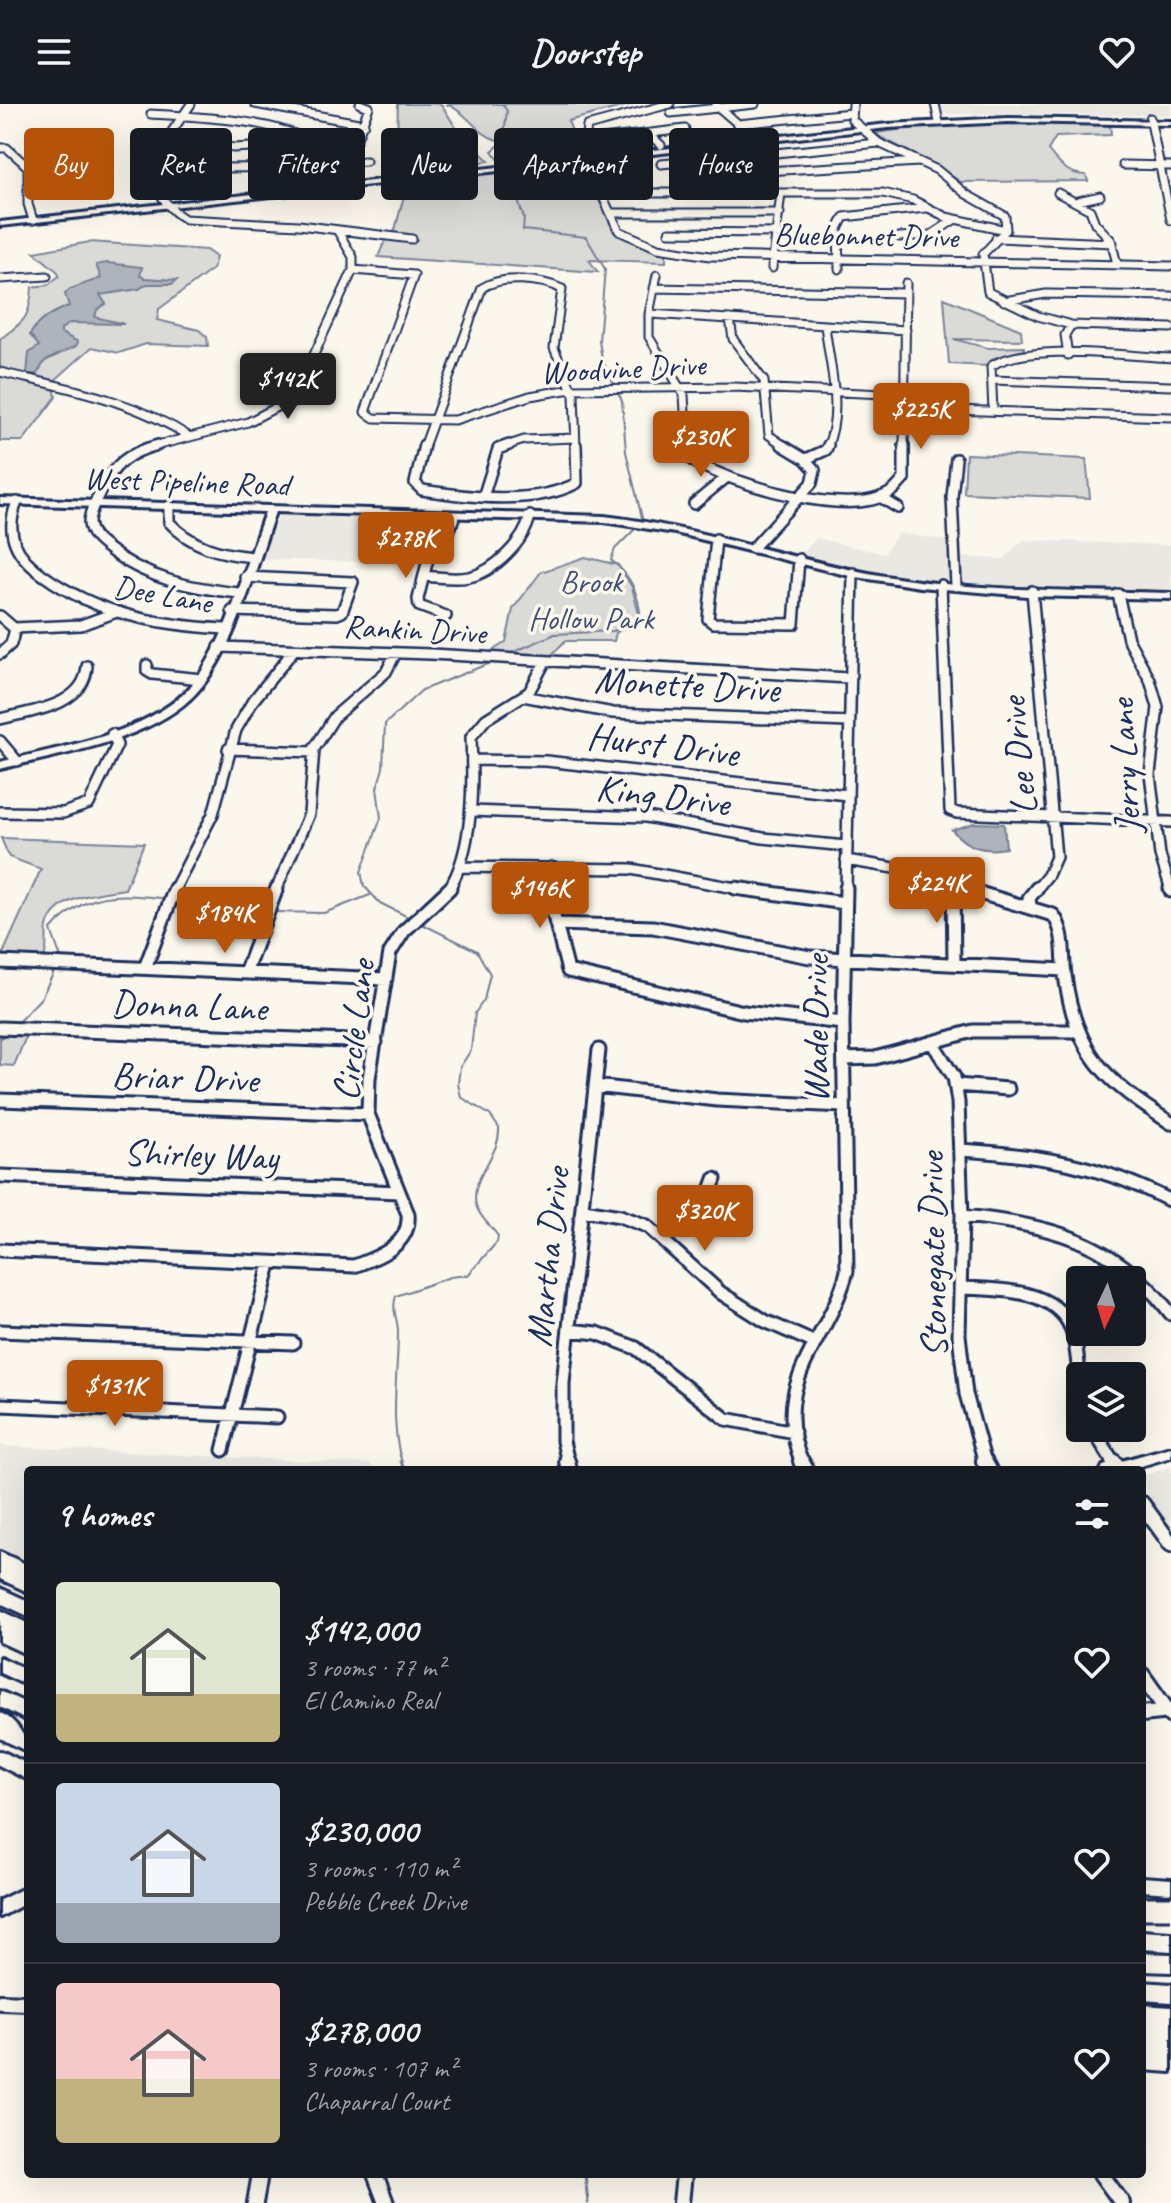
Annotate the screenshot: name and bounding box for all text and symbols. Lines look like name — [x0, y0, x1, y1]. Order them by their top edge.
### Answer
text: Doorstep — [530, 29, 641, 75]
icon: menu — [32, 30, 76, 74]
icon: heart — [1095, 30, 1139, 74]
chip: Buy — [24, 128, 114, 200]
chip: Rent — [130, 128, 232, 200]
chip: Filters — [248, 128, 365, 200]
chip: New — [381, 128, 478, 200]
chip: Apartment — [494, 128, 653, 200]
chip: House — [669, 128, 779, 200]
street label: Bluebonnet Drive — [773, 213, 961, 258]
street label: Woodvine Drive — [540, 344, 709, 393]
pin: $142K — [232, 353, 344, 421]
text: $142K — [258, 362, 318, 395]
pin: $225K — [865, 383, 977, 451]
text: $225K — [891, 392, 951, 425]
pin: $230K — [645, 411, 757, 479]
text: $230K — [671, 420, 731, 453]
street label: West Pipeline Road — [84, 457, 295, 506]
pin: $278K — [350, 512, 462, 580]
text: $278K — [376, 521, 436, 554]
park label: Brook Hollow Park — [528, 561, 656, 639]
street label: Dee Lane — [111, 566, 218, 624]
street label: Rankin Drive — [343, 605, 490, 654]
street label: Monette Drive — [593, 656, 783, 713]
street label: Lee Drive — [989, 692, 1048, 817]
street label: Jerry Lane — [1097, 695, 1152, 836]
street label: Hurst Drive — [585, 712, 744, 777]
street label: King Drive — [594, 764, 735, 827]
pin: $224K — [881, 857, 993, 925]
pin: $146K — [484, 862, 596, 930]
text: $224K — [907, 866, 967, 899]
text: $146K — [510, 871, 570, 904]
pin: $184K — [169, 887, 281, 955]
text: $184K — [195, 896, 255, 929]
street label: Wade Drive — [792, 952, 839, 1103]
street label: Circle Lane — [322, 954, 386, 1103]
street label: Donna Lane — [110, 979, 270, 1032]
street label: Briar Drive — [111, 1051, 262, 1104]
street label: Shirley Way — [123, 1128, 282, 1181]
street label: Stonegate Drive — [907, 1149, 958, 1358]
street label: Martha Drive — [515, 1162, 581, 1349]
pin: $320K — [649, 1185, 761, 1253]
text: $320K — [675, 1194, 735, 1227]
north arrow — [1066, 1266, 1146, 1346]
map controls — [1066, 1266, 1146, 1442]
pin: $131K — [59, 1360, 171, 1428]
button: layers — [1066, 1362, 1146, 1442]
text: $131K — [85, 1369, 145, 1402]
icon: filters — [1070, 1492, 1114, 1536]
text: 9 homes — [56, 1493, 152, 1536]
text: $142,000 — [304, 1608, 418, 1651]
icon: home — [120, 1614, 216, 1710]
icon: heart — [1070, 1640, 1114, 1684]
text: 3 rooms · 77 m² — [304, 1651, 445, 1684]
text: El Camino Real — [304, 1684, 437, 1717]
text: $230,000 — [304, 1809, 418, 1852]
icon: home — [120, 1815, 216, 1911]
icon: heart — [1070, 1841, 1114, 1885]
text: 3 rooms · 110 m² — [304, 1852, 456, 1885]
text: Pebble Creek Drive — [304, 1885, 466, 1918]
text: $278,000 — [304, 2009, 418, 2052]
icon: home — [120, 2015, 216, 2111]
icon: heart — [1070, 2041, 1114, 2085]
text: 3 rooms · 107 m² — [304, 2052, 456, 2085]
text: Chaparral Court — [304, 2085, 449, 2118]

